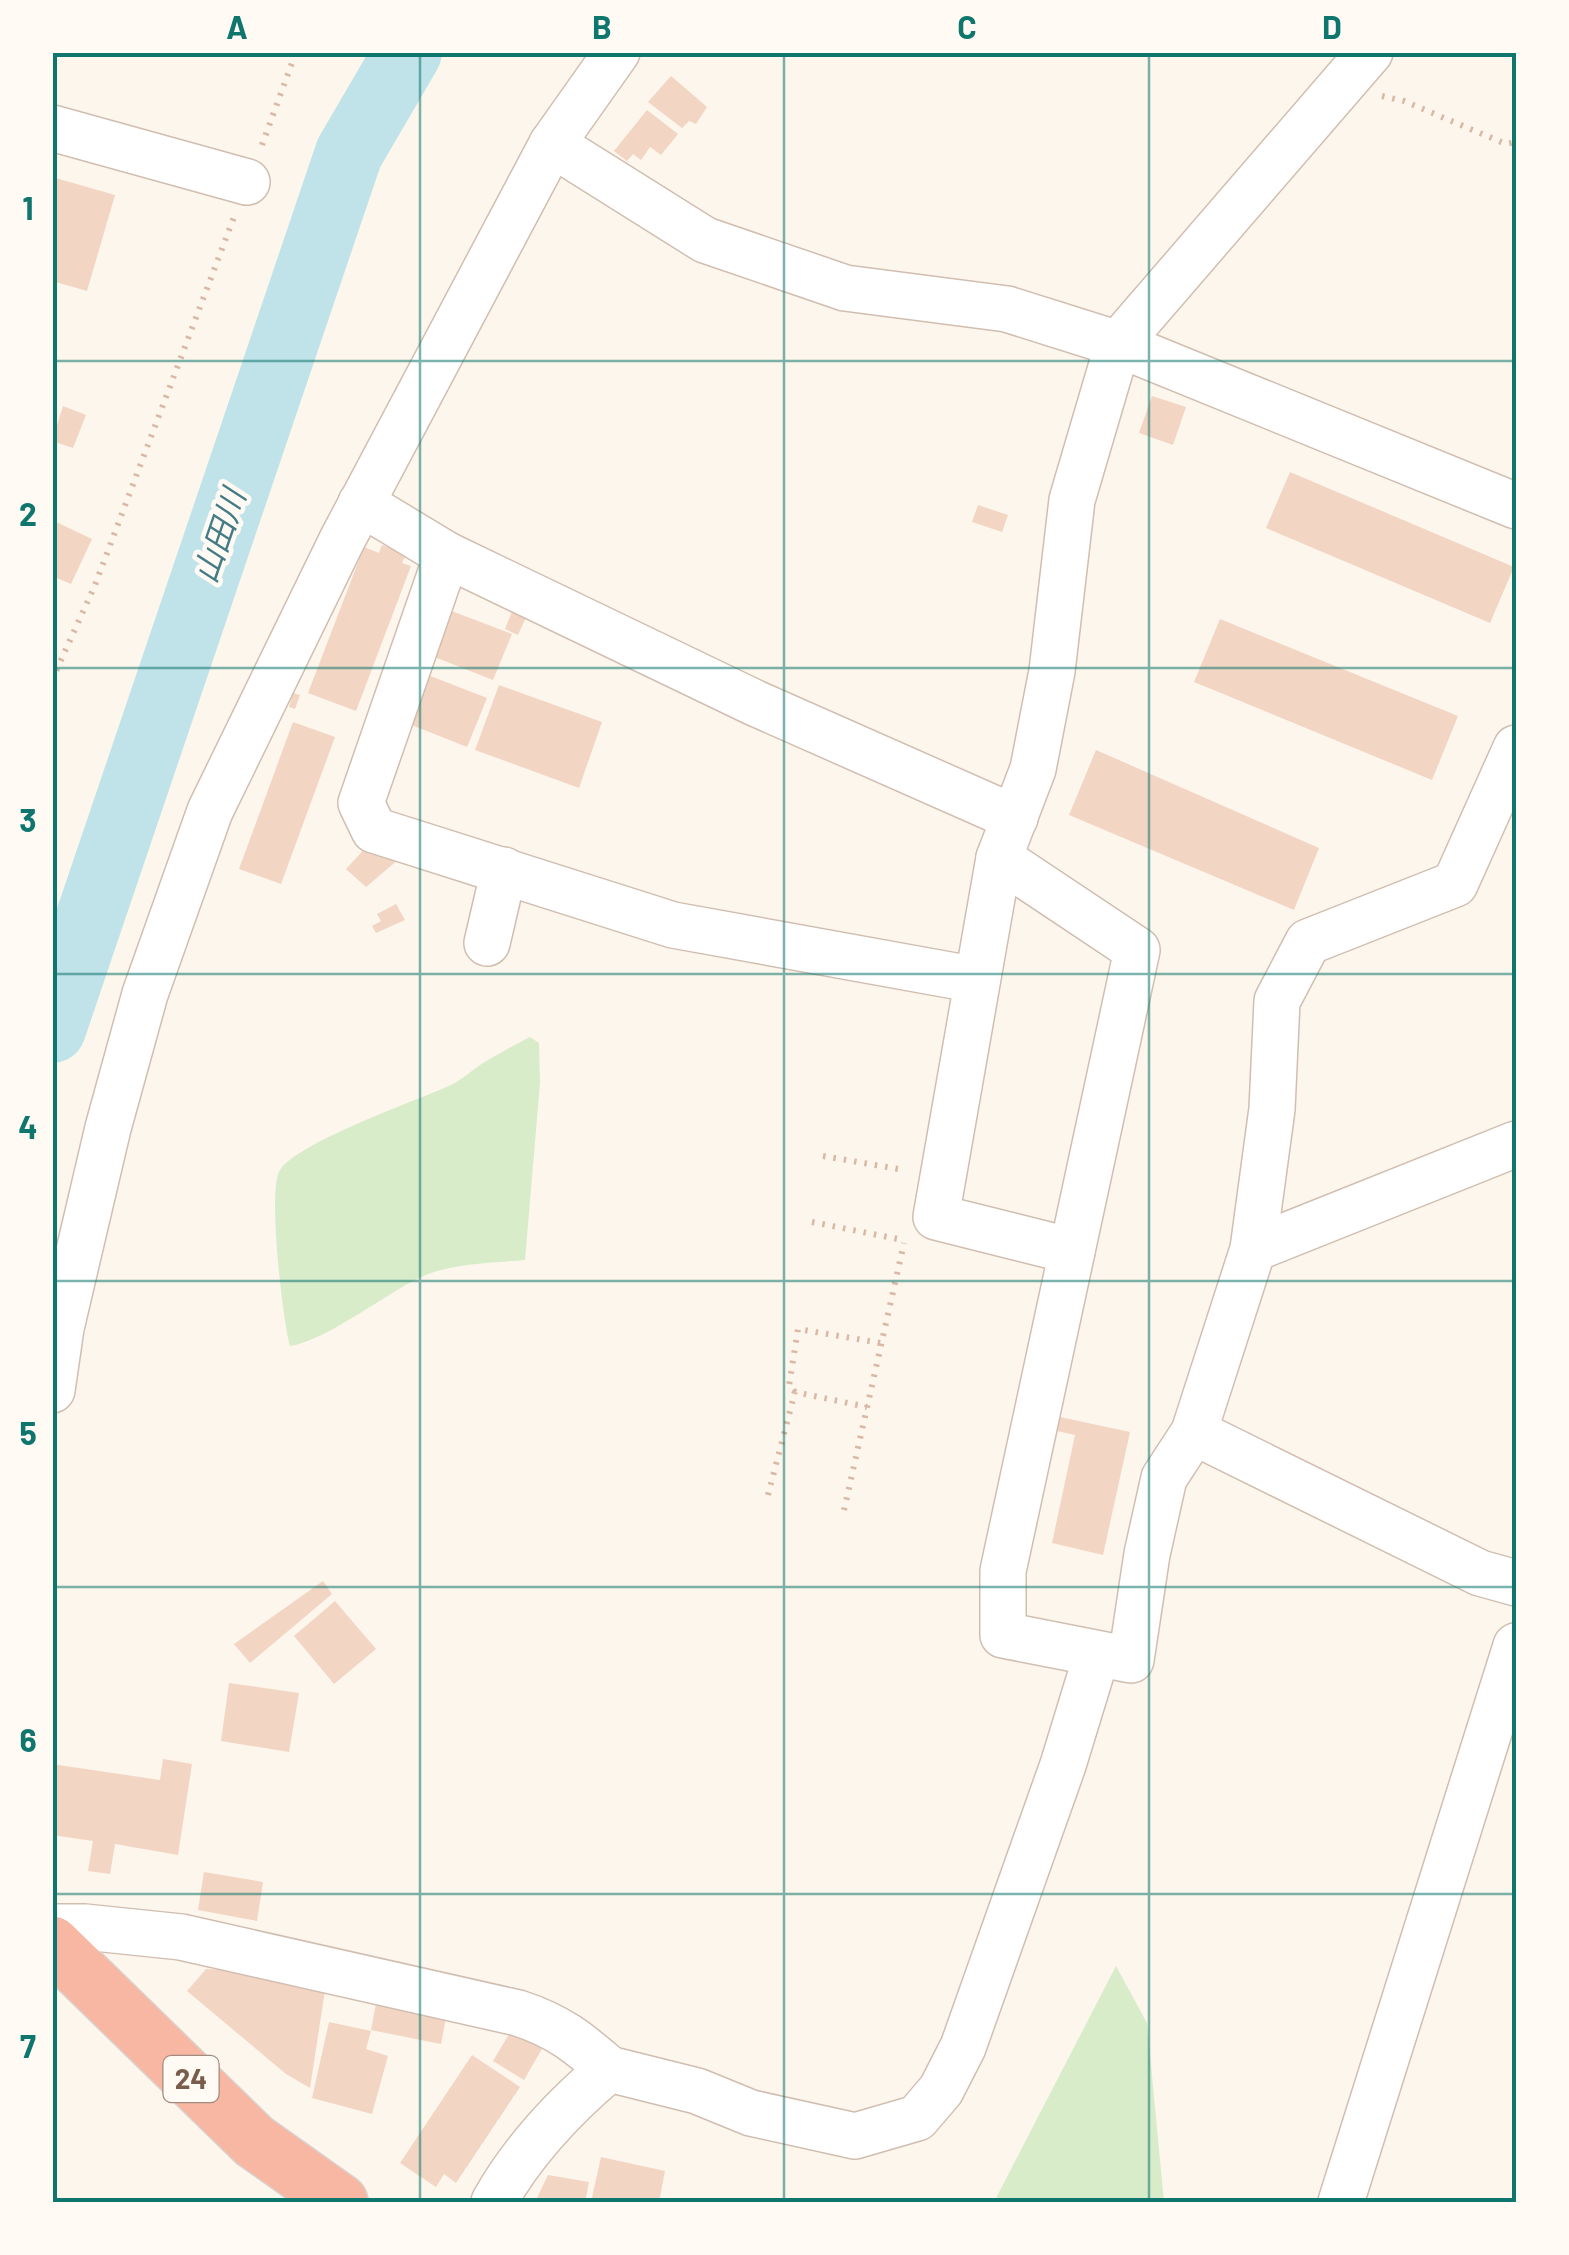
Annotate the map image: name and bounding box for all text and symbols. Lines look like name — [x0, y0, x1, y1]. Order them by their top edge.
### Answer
text: A — [226, 7, 248, 45]
text: B — [592, 7, 612, 45]
text: C — [957, 7, 977, 45]
text: D — [1322, 7, 1342, 45]
text: 1 — [22, 188, 34, 226]
water label: 山田川 — [185, 481, 253, 587]
text: 2 — [19, 494, 37, 532]
text: 3 — [19, 800, 37, 838]
text: 4 — [18, 1107, 38, 1145]
text: 5 — [19, 1413, 37, 1451]
text: 6 — [19, 1720, 37, 1758]
text: 7 — [20, 2026, 36, 2064]
road number: 24 — [164, 2056, 218, 2102]

